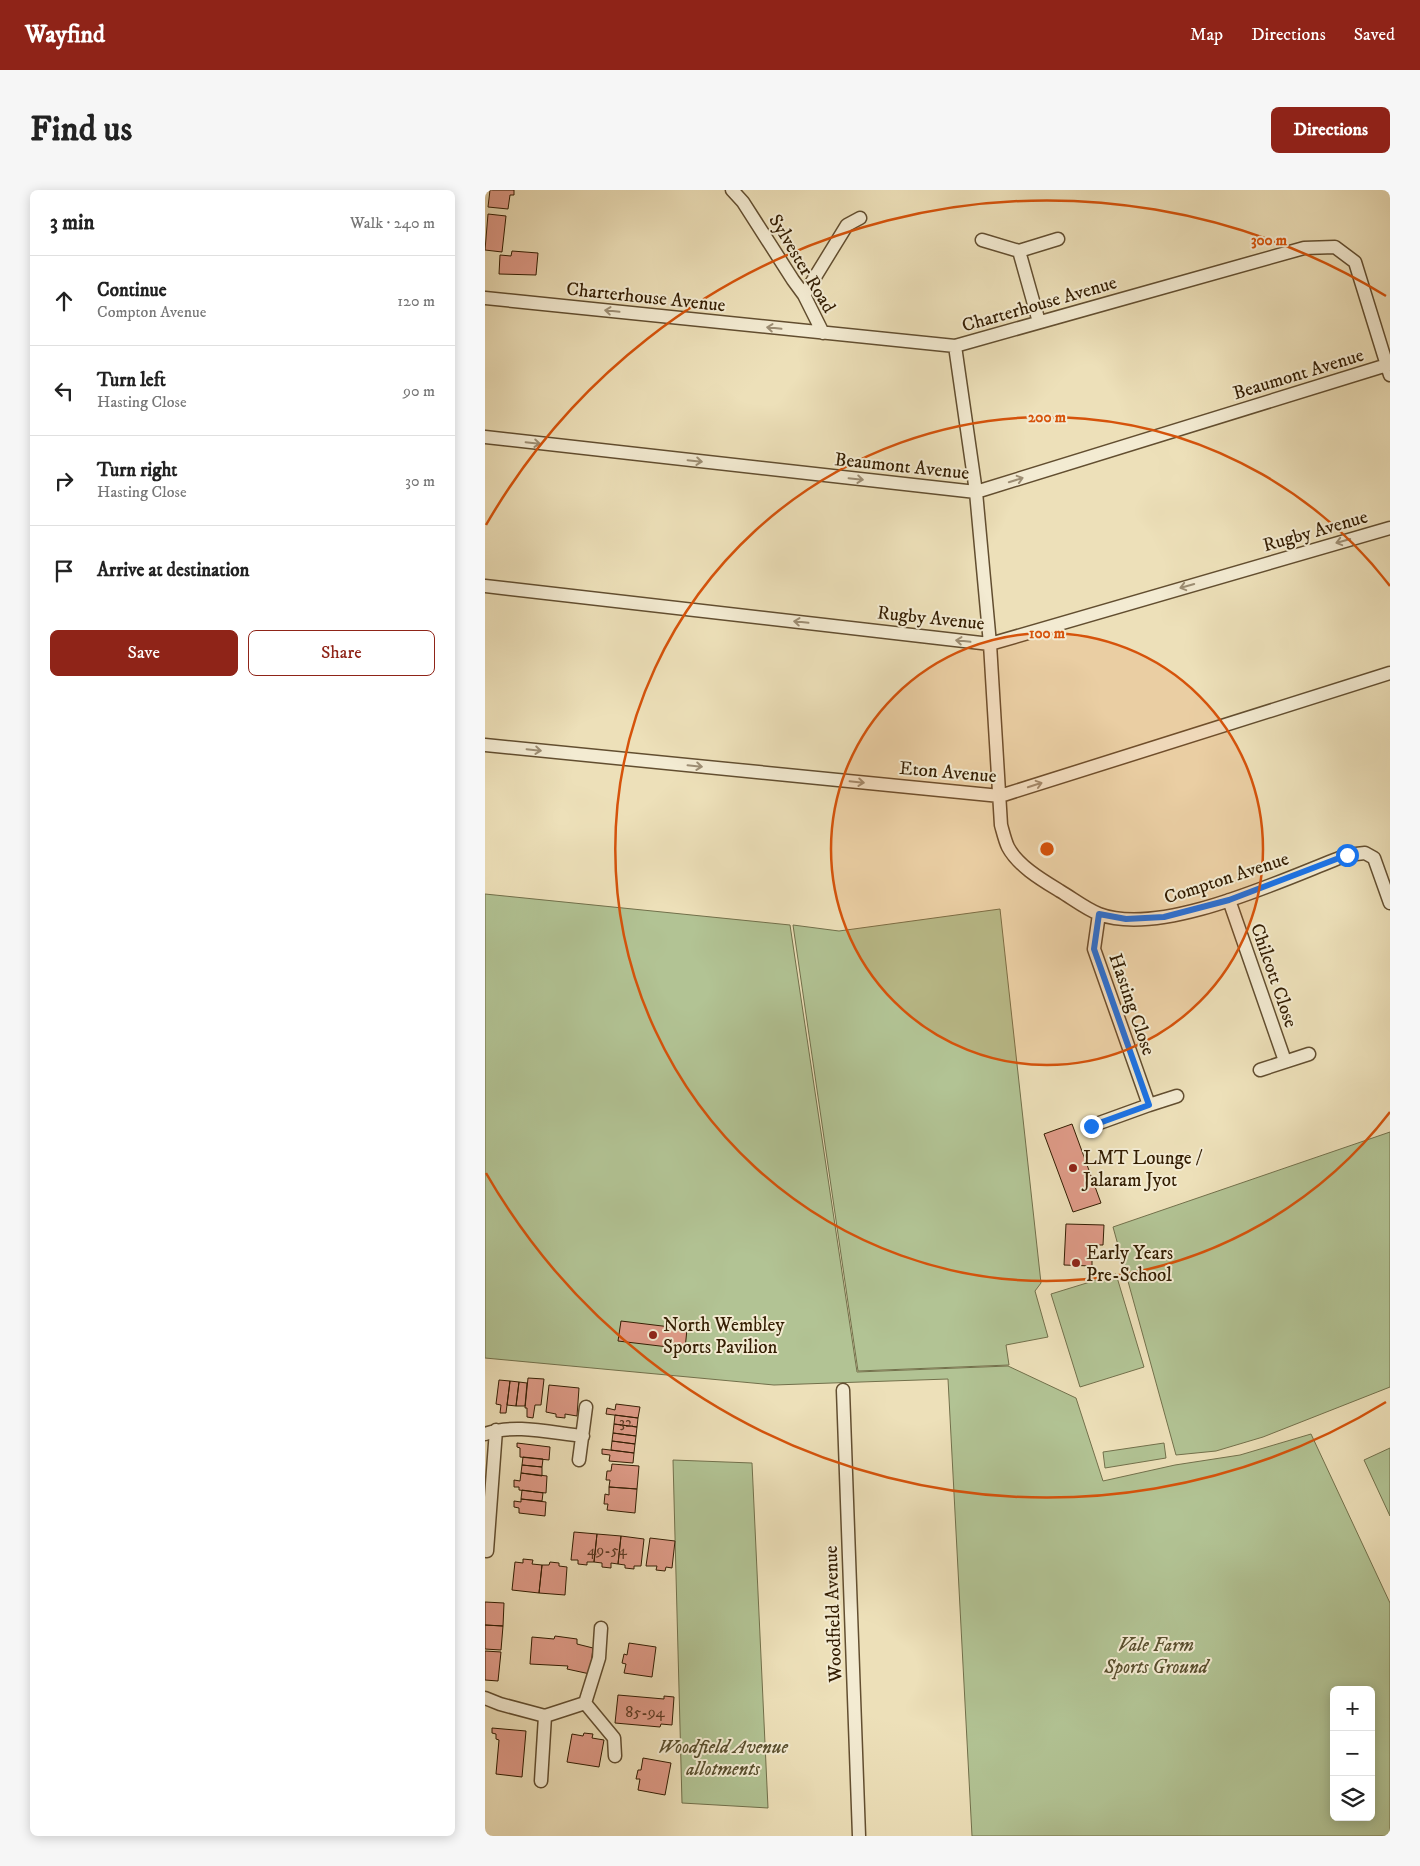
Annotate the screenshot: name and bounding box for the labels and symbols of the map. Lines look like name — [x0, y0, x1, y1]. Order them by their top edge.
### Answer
street label: Sylvester Road — [763, 210, 840, 318]
text: 300 m — [1251, 231, 1288, 250]
street label: Charterhouse Avenue — [959, 271, 1120, 338]
street label: Charterhouse Avenue — [565, 278, 727, 317]
one-way arrow — [605, 306, 621, 316]
one-way arrow — [766, 323, 782, 333]
street label: Beaumont Avenue — [1230, 344, 1367, 405]
text: 200 m — [1028, 408, 1067, 427]
one-way arrow — [525, 438, 541, 448]
street label: Beaumont Avenue — [833, 448, 970, 485]
one-way arrow — [687, 456, 703, 466]
one-way arrow — [848, 474, 864, 484]
one-way arrow — [1008, 475, 1024, 484]
street label: Rugby Avenue — [1260, 505, 1371, 557]
one-way arrow — [1336, 537, 1352, 547]
one-way arrow — [1179, 582, 1195, 592]
street label: Rugby Avenue — [876, 601, 986, 636]
one-way arrow — [794, 617, 810, 627]
text: 100 m — [1029, 624, 1066, 643]
one-way arrow — [955, 636, 971, 645]
one-way arrow — [525, 745, 541, 755]
street label: Eton Avenue — [898, 757, 998, 788]
one-way arrow — [687, 761, 703, 771]
one-way arrow — [849, 777, 865, 787]
one-way arrow — [1026, 779, 1042, 789]
centre of rings — [1038, 840, 1056, 858]
route start — [1336, 844, 1359, 867]
street label: Compton Avenue — [1161, 847, 1292, 909]
street label: Chilcott Close — [1245, 920, 1302, 1031]
street label: Hasting Close — [1103, 950, 1160, 1059]
route end — [1080, 1115, 1103, 1138]
place label: LMT Lounge / Jalaram Jyot — [1081, 1147, 1203, 1192]
marker: LMT Lounge / Jalaram Jyot — [1067, 1162, 1079, 1174]
place label: Early Years Pre-School — [1086, 1242, 1173, 1287]
marker: Early Years Pre-School — [1070, 1257, 1082, 1269]
place label: North Wembley Sports Pavilion — [663, 1314, 785, 1359]
marker: North Wembley Sports Pavilion — [647, 1329, 659, 1341]
house number: 32 — [619, 1412, 633, 1432]
house number: 49-54 — [587, 1540, 628, 1560]
street label: Woodfield Avenue — [820, 1545, 847, 1684]
park label: Vale Farm Sports Ground — [1103, 1634, 1211, 1680]
house number: 85-94 — [625, 1702, 666, 1722]
park label: Woodfield Avenue allotments — [658, 1736, 789, 1781]

